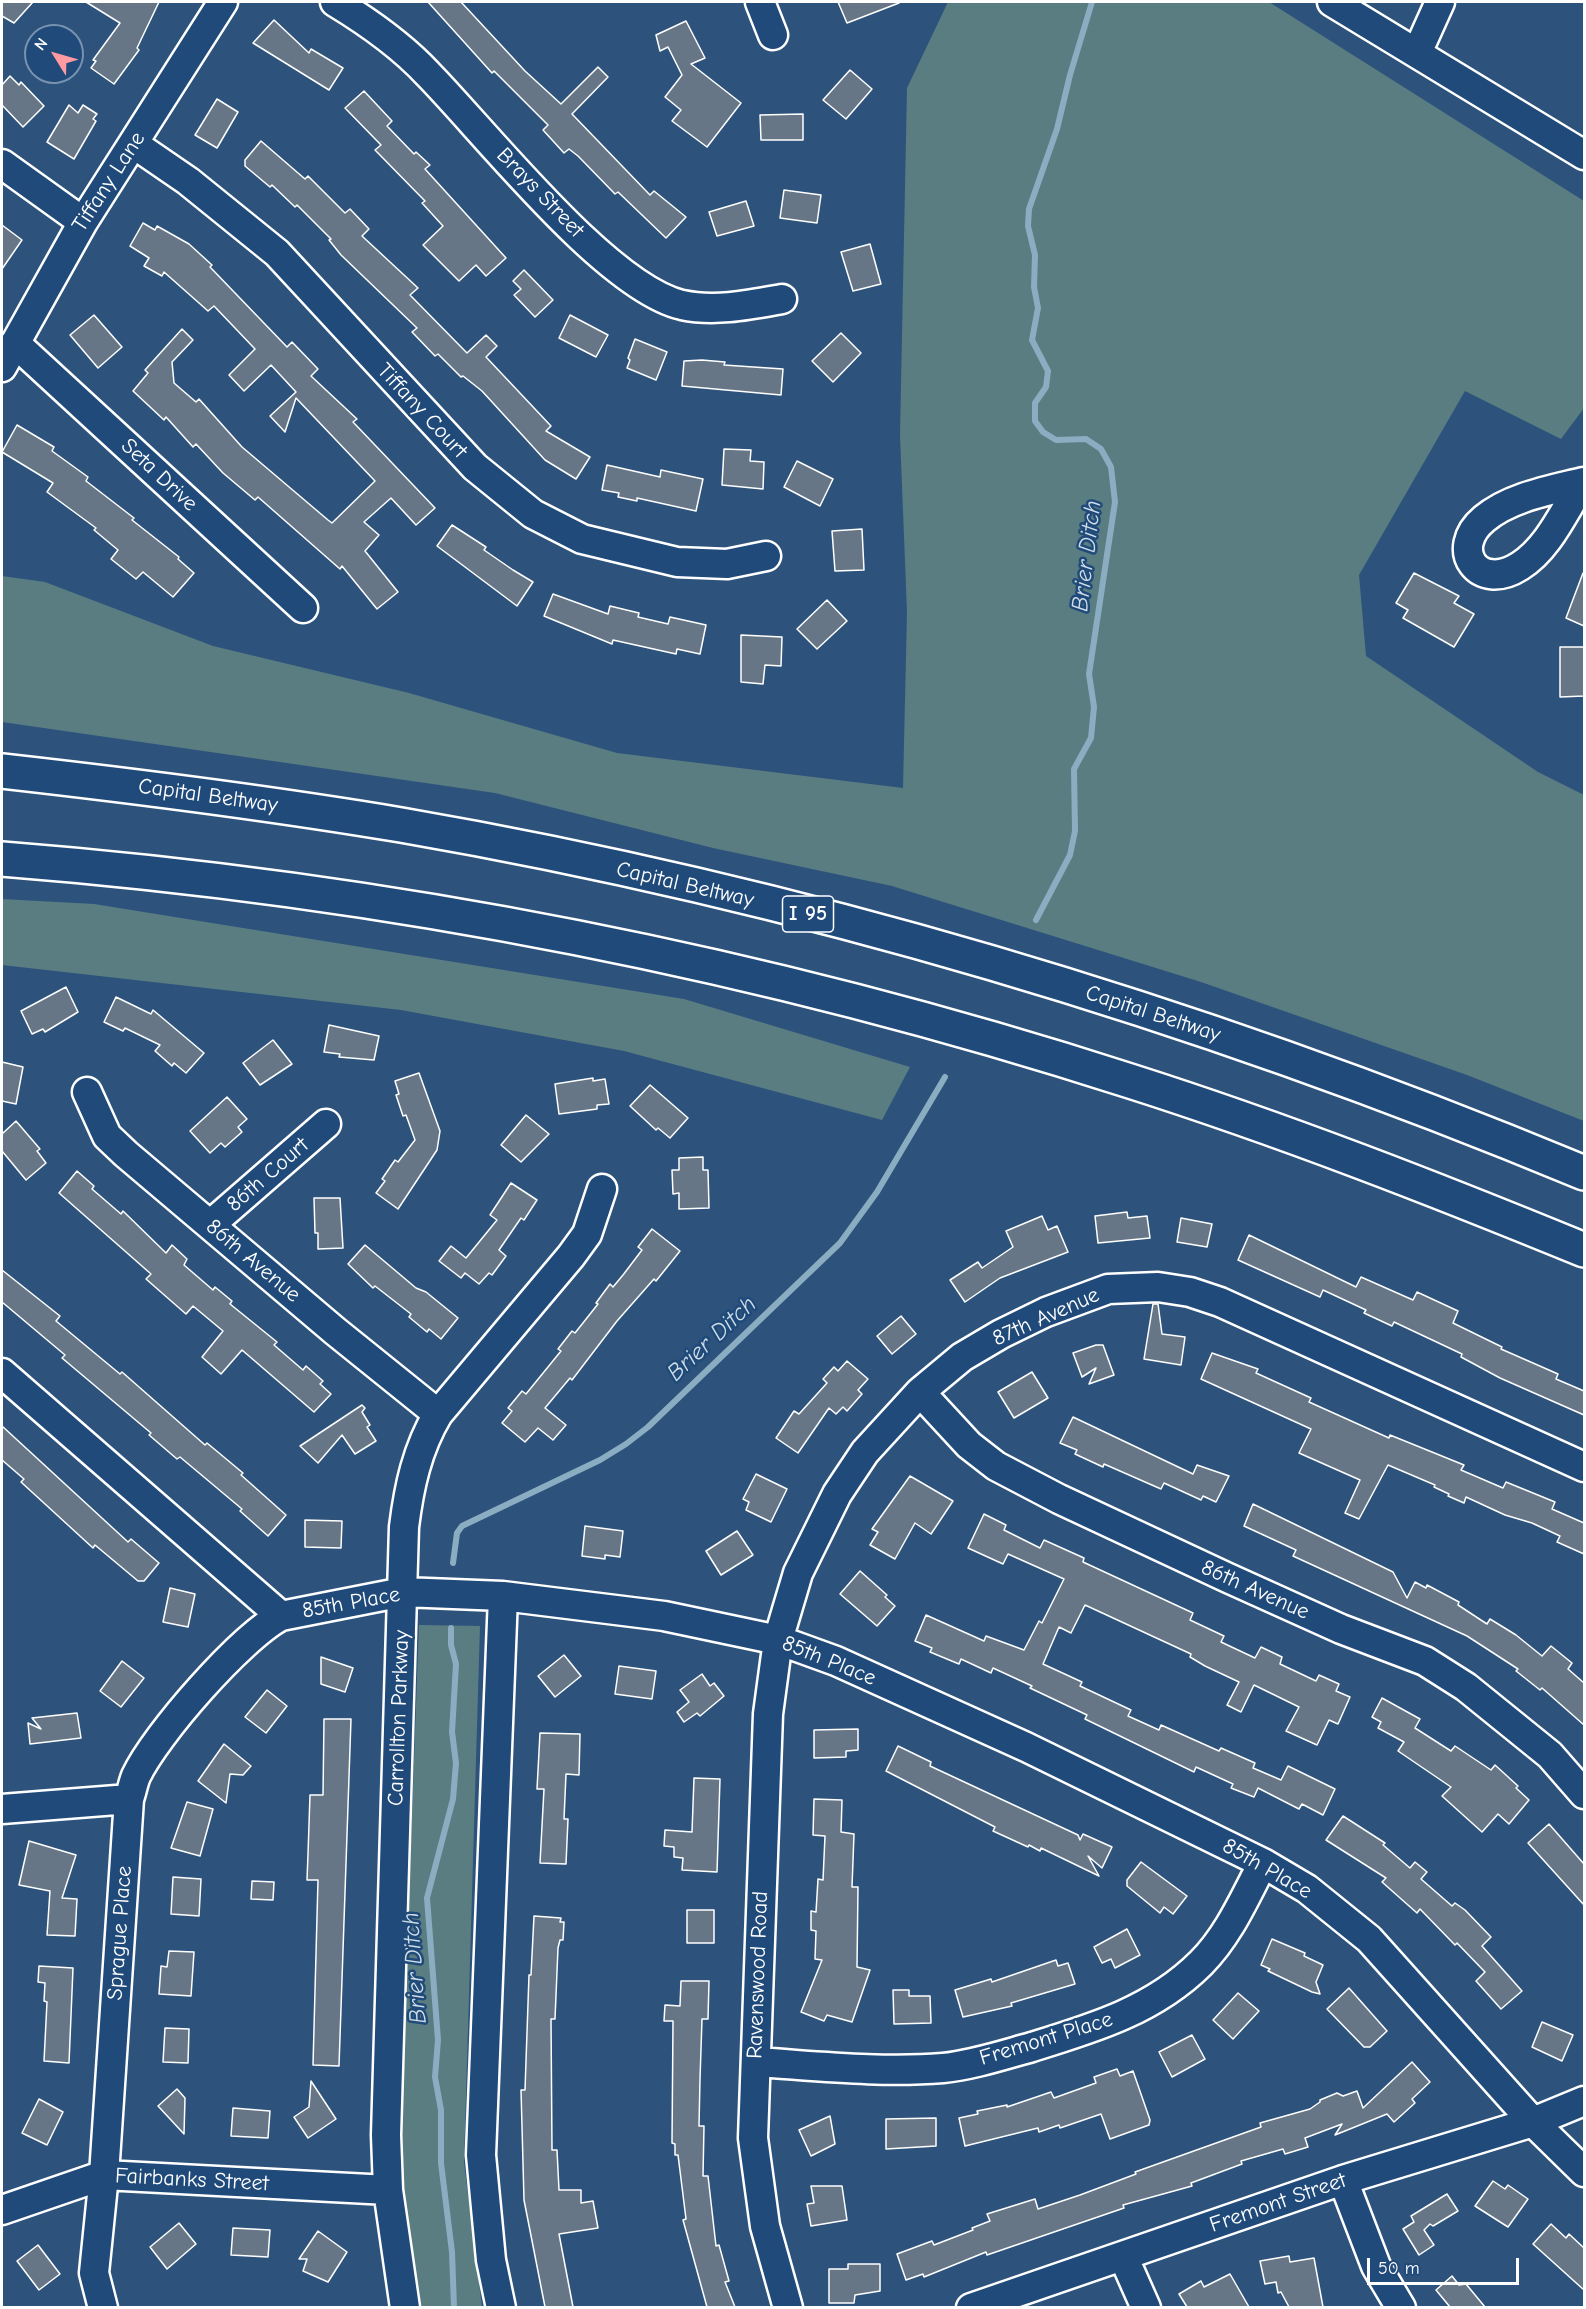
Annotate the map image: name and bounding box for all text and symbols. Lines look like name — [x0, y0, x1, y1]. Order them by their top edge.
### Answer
north arrow — [24, 24, 84, 84]
text: N — [31, 35, 52, 54]
street label: Tiffany Lane — [67, 127, 151, 237]
street label: Brays Street — [491, 143, 589, 243]
street label: Tiffany Court — [371, 358, 473, 464]
street label: Seta Drive — [115, 433, 203, 517]
water label: Brier Ditch — [1066, 499, 1108, 613]
street label: Capital Beltway — [137, 773, 279, 819]
street label: Capital Beltway — [614, 856, 756, 914]
road number: I 95 — [782, 896, 834, 932]
street label: Capital Beltway — [1082, 980, 1224, 1048]
street label: 86th Court — [222, 1132, 314, 1218]
street label: 86th Avenue — [200, 1214, 306, 1308]
street label: 87th Avenue — [988, 1282, 1104, 1352]
water label: Brier Ditch — [661, 1290, 763, 1388]
street label: 86th Avenue — [1197, 1554, 1313, 1626]
street label: 85th Place — [300, 1581, 402, 1625]
street label: Carrollton Parkway — [383, 1630, 415, 1806]
street label: 85th Place — [778, 1630, 880, 1692]
street label: 85th Place — [1218, 1833, 1316, 1905]
street label: Sprague Place — [102, 1865, 138, 2001]
street label: Ravenswood Road — [742, 1891, 774, 2059]
water label: Brier Ditch — [397, 1911, 433, 2025]
street label: Fremont Place — [976, 2006, 1116, 2072]
street label: Fairbanks Street — [114, 2163, 270, 2197]
street label: Fremont Street — [1206, 2167, 1350, 2239]
scale bar — [1370, 2246, 1522, 2284]
text: 50 m — [1378, 2258, 1420, 2279]

